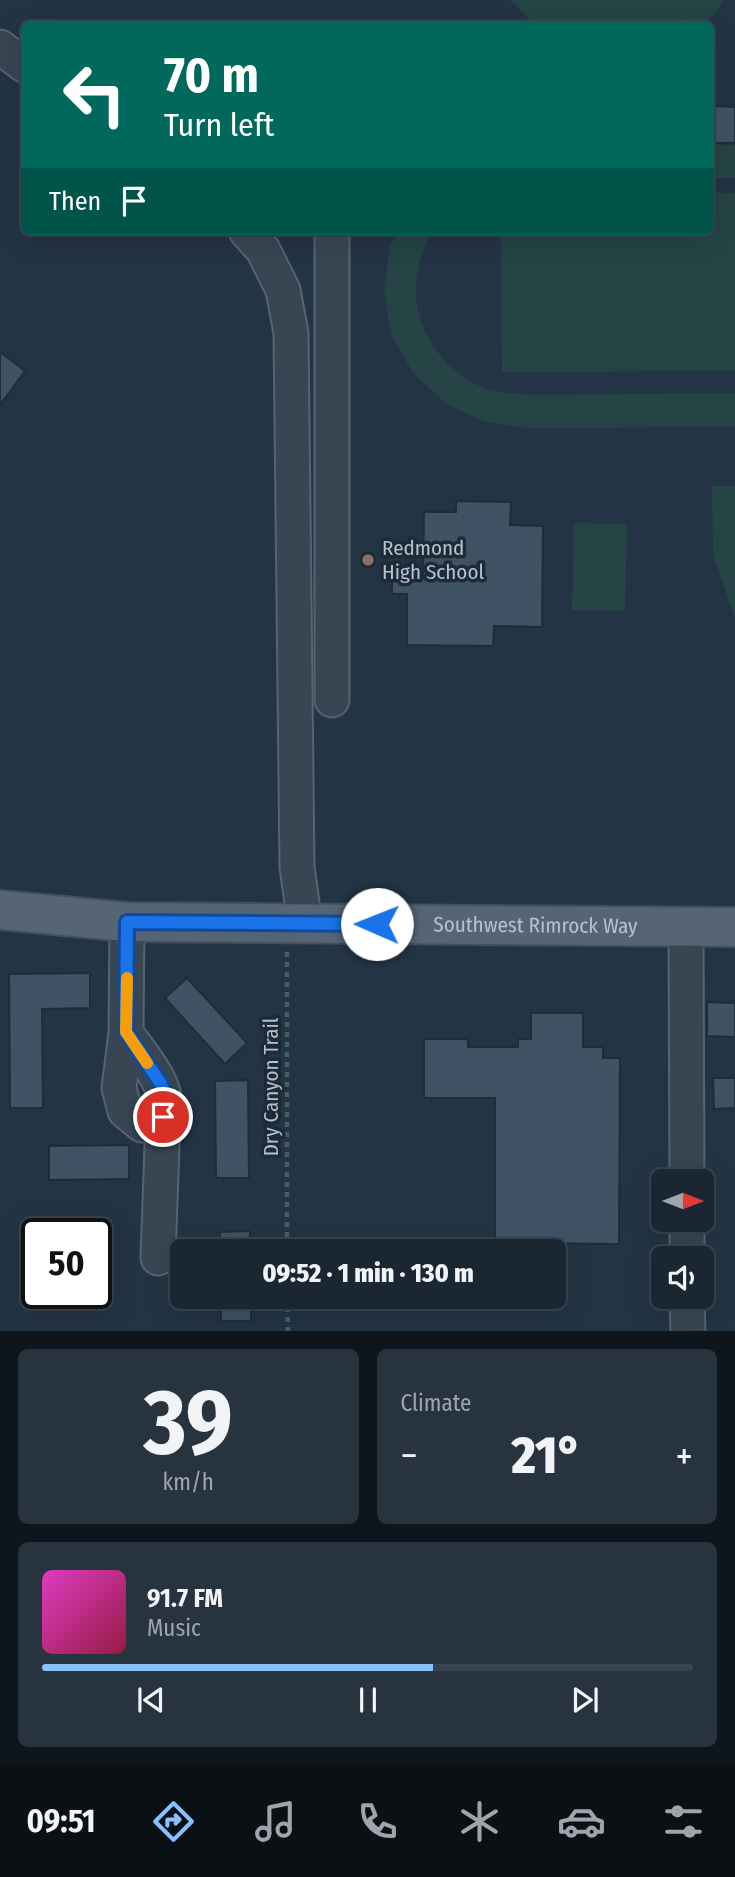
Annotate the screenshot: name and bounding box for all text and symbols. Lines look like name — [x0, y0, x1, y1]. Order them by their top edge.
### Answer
text: 70 m — [164, 46, 259, 105]
icon: left — [49, 49, 140, 140]
text: Turn left — [164, 106, 274, 144]
icon: arrive — [115, 182, 153, 220]
text: Then — [49, 186, 101, 217]
place label: Redmond High School — [382, 535, 484, 585]
marker: Redmond High School — [360, 552, 376, 568]
position arrow — [340, 887, 414, 961]
street label: Southwest Rimrock Way — [433, 912, 638, 939]
street label: Dry Canyon Trail — [258, 1017, 284, 1156]
pin — [133, 1087, 193, 1147]
icon: arrive — [144, 1098, 182, 1136]
north arrow — [651, 1169, 714, 1232]
map controls — [651, 1169, 714, 1309]
speed limit sign: 50 — [21, 1218, 112, 1309]
button: sound — [651, 1246, 714, 1309]
text: 09:52 · 1 min · 130 m — [262, 1258, 474, 1289]
text: 39 — [144, 1368, 233, 1477]
text: Climate — [401, 1389, 471, 1417]
text: 21° — [511, 1424, 582, 1487]
text: − — [401, 1433, 418, 1479]
text: + — [676, 1433, 693, 1479]
text: km/h — [163, 1468, 214, 1496]
text: 91.7 FM — [147, 1583, 223, 1614]
text: Music — [147, 1614, 201, 1642]
icon: previous — [132, 1681, 170, 1719]
icon: pause — [349, 1681, 387, 1719]
icon: next — [566, 1681, 604, 1719]
icon: directions — [149, 1797, 198, 1846]
icon: music — [251, 1797, 300, 1846]
icon: phone — [353, 1797, 402, 1846]
icon: climate — [455, 1797, 504, 1846]
icon: car — [557, 1797, 606, 1846]
icon: filters — [659, 1797, 708, 1846]
text: 09:51 — [27, 1802, 95, 1840]

